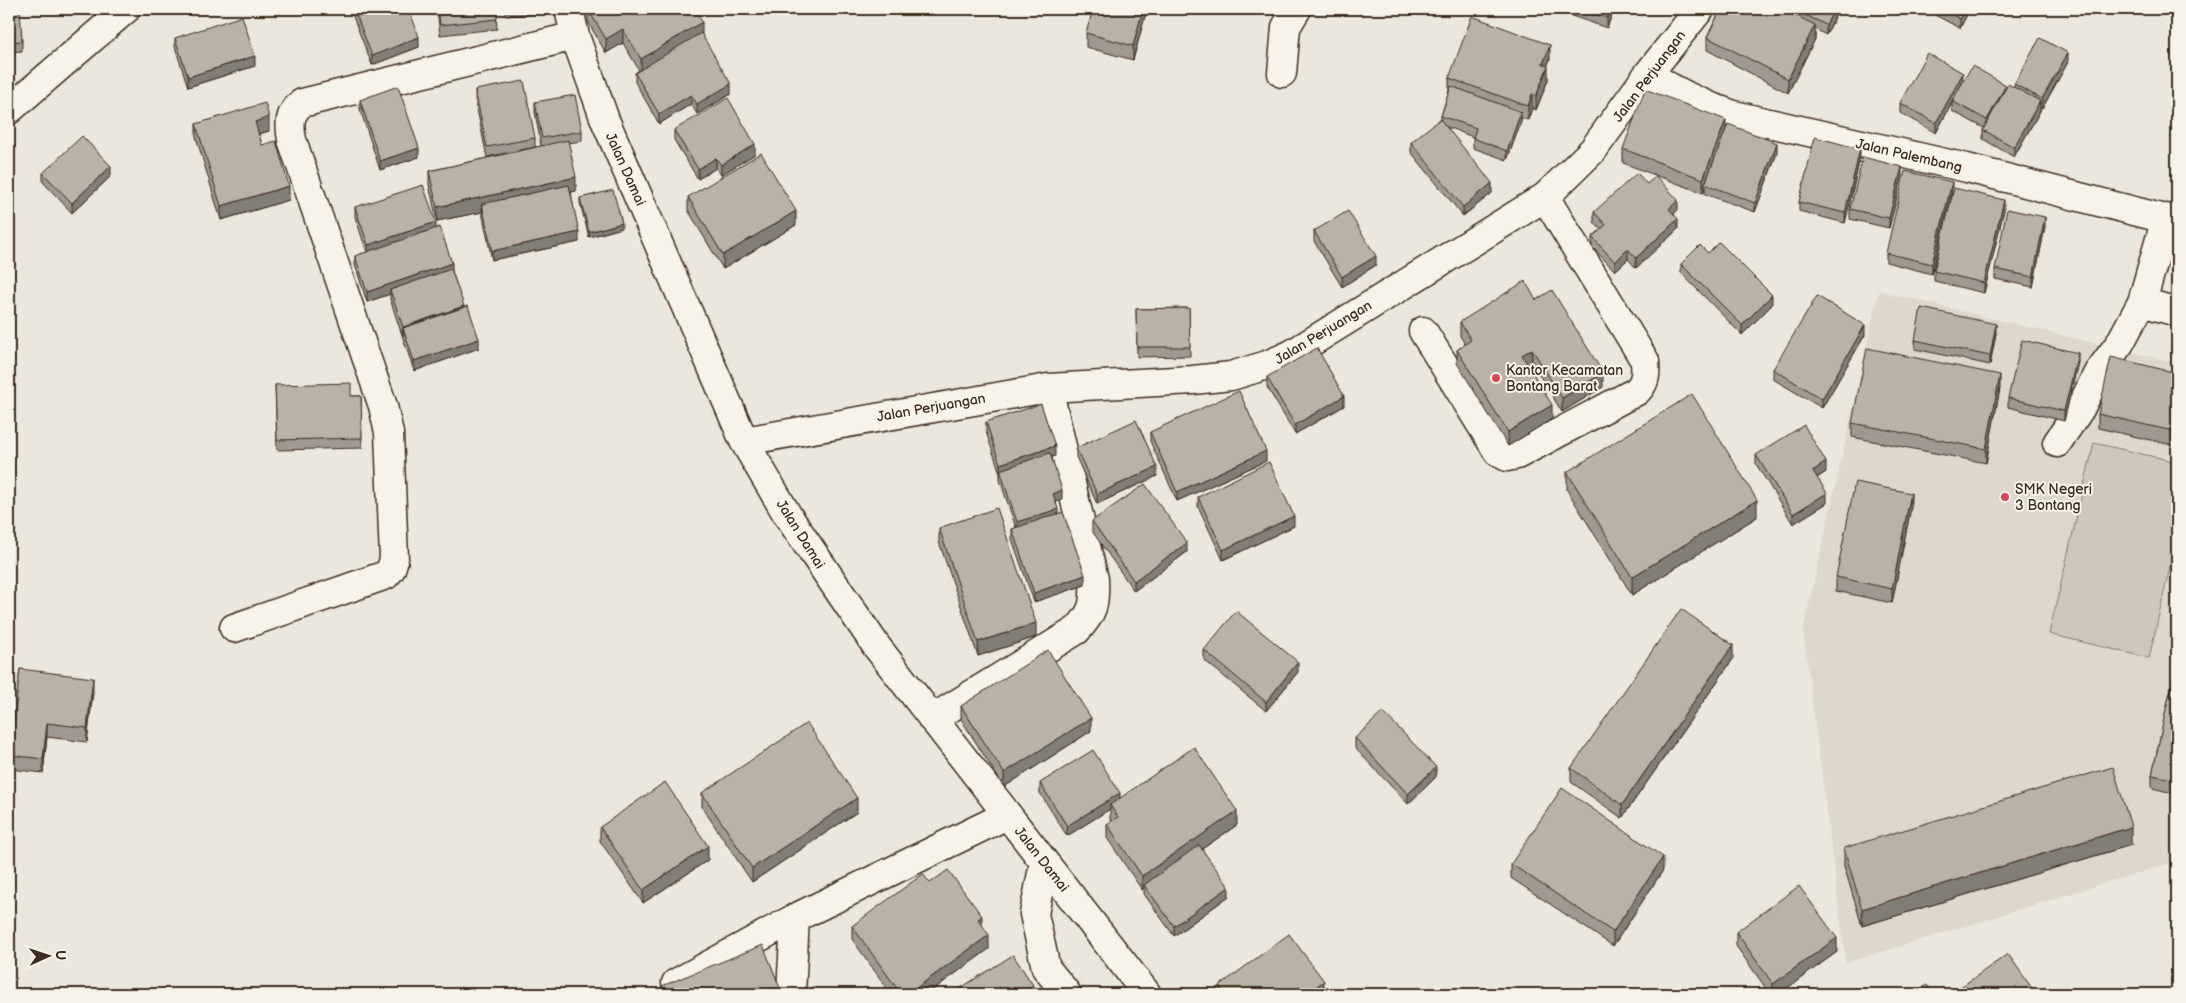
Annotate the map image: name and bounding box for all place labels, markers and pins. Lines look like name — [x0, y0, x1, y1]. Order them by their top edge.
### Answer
place label: Kantor Kecamatan Bontang Barat — [1506, 362, 1623, 395]
marker: Kantor Kecamatan Bontang Barat — [1490, 372, 1502, 384]
place label: SMK Negeri 3 Bontang — [2015, 481, 2092, 514]
marker: SMK Negeri 3 Bontang — [1999, 491, 2011, 503]

